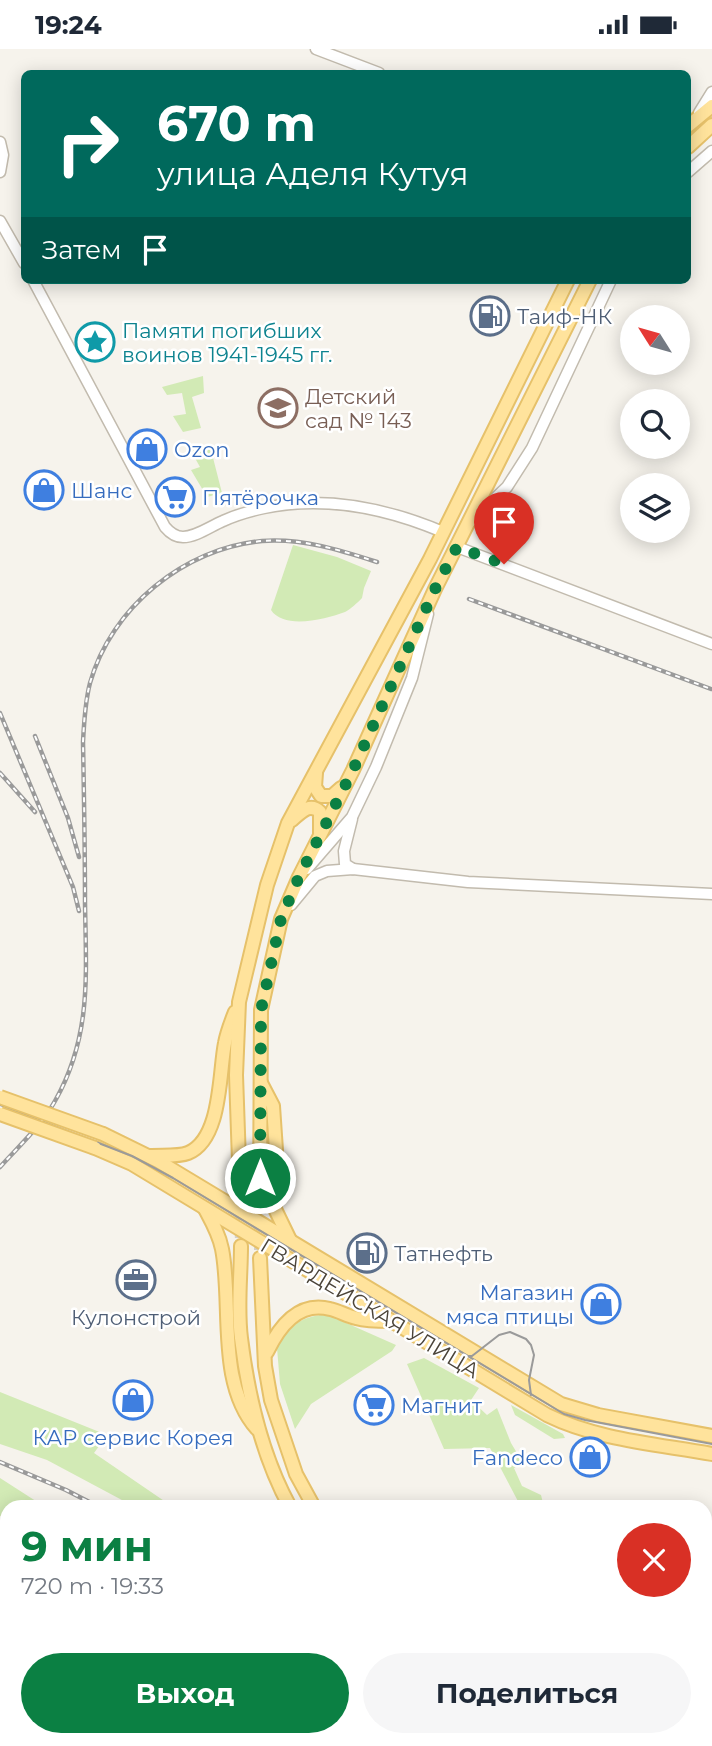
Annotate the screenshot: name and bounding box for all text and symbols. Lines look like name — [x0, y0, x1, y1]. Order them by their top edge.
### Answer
text: 19:24 — [35, 9, 102, 41]
text: 670 m — [157, 94, 316, 153]
icon: right — [42, 98, 133, 189]
text: улица Аделя Кутуя — [157, 154, 469, 193]
icon: arrive — [136, 231, 174, 269]
text: Затем — [42, 234, 122, 266]
fuel station icon: Таиф-НК — [469, 295, 511, 337]
place label: Таиф-НК — [517, 304, 612, 329]
north arrow — [620, 305, 690, 375]
map controls — [620, 305, 690, 543]
place label: Памяти погибших воинов 1941-1945 гг. — [122, 318, 332, 367]
place icon: Памяти погибших воинов 1941-1945 гг. — [74, 321, 116, 363]
place label: Детский сад № 143 — [305, 384, 412, 433]
school or university icon: Детский сад № 143 — [257, 387, 299, 429]
button: search — [620, 389, 690, 459]
shop icon: Ozon — [126, 428, 168, 470]
place label: Ozon — [174, 437, 230, 462]
shop icon: Шанс — [23, 469, 65, 511]
button: layers — [620, 473, 690, 543]
supermarket icon: Пятёрочка — [154, 476, 196, 518]
place label: Шанс — [71, 478, 132, 503]
place label: Пятёрочка — [202, 485, 319, 510]
pin — [474, 492, 534, 564]
icon: arrive — [485, 503, 523, 541]
position arrow — [223, 1141, 297, 1215]
fuel station icon: Татнефть — [346, 1232, 388, 1274]
street label: ГВАРДЕЙСКАЯ УЛИЦА — [256, 1233, 484, 1383]
place label: Татнефть — [394, 1241, 493, 1266]
office icon: Кулонстрой — [115, 1259, 157, 1301]
place label: Магазин мяса птицы — [446, 1280, 574, 1329]
shop icon: Магазин мяса птицы — [580, 1283, 622, 1325]
place label: Кулонстрой — [71, 1305, 201, 1330]
shop icon: КАР сервис Корея — [112, 1379, 154, 1421]
supermarket icon: Магнит — [353, 1384, 395, 1426]
place label: Магнит — [401, 1393, 482, 1418]
place label: КАР сервис Корея — [33, 1425, 233, 1450]
shop icon: Fandeco — [569, 1436, 611, 1478]
place label: Fandeco — [472, 1445, 563, 1470]
text: 9 мин — [21, 1520, 153, 1572]
button: close — [617, 1523, 691, 1597]
text: 720 m · 19:33 — [21, 1572, 164, 1600]
button: Выход — [21, 1653, 349, 1733]
button: Поделиться — [363, 1653, 691, 1733]

